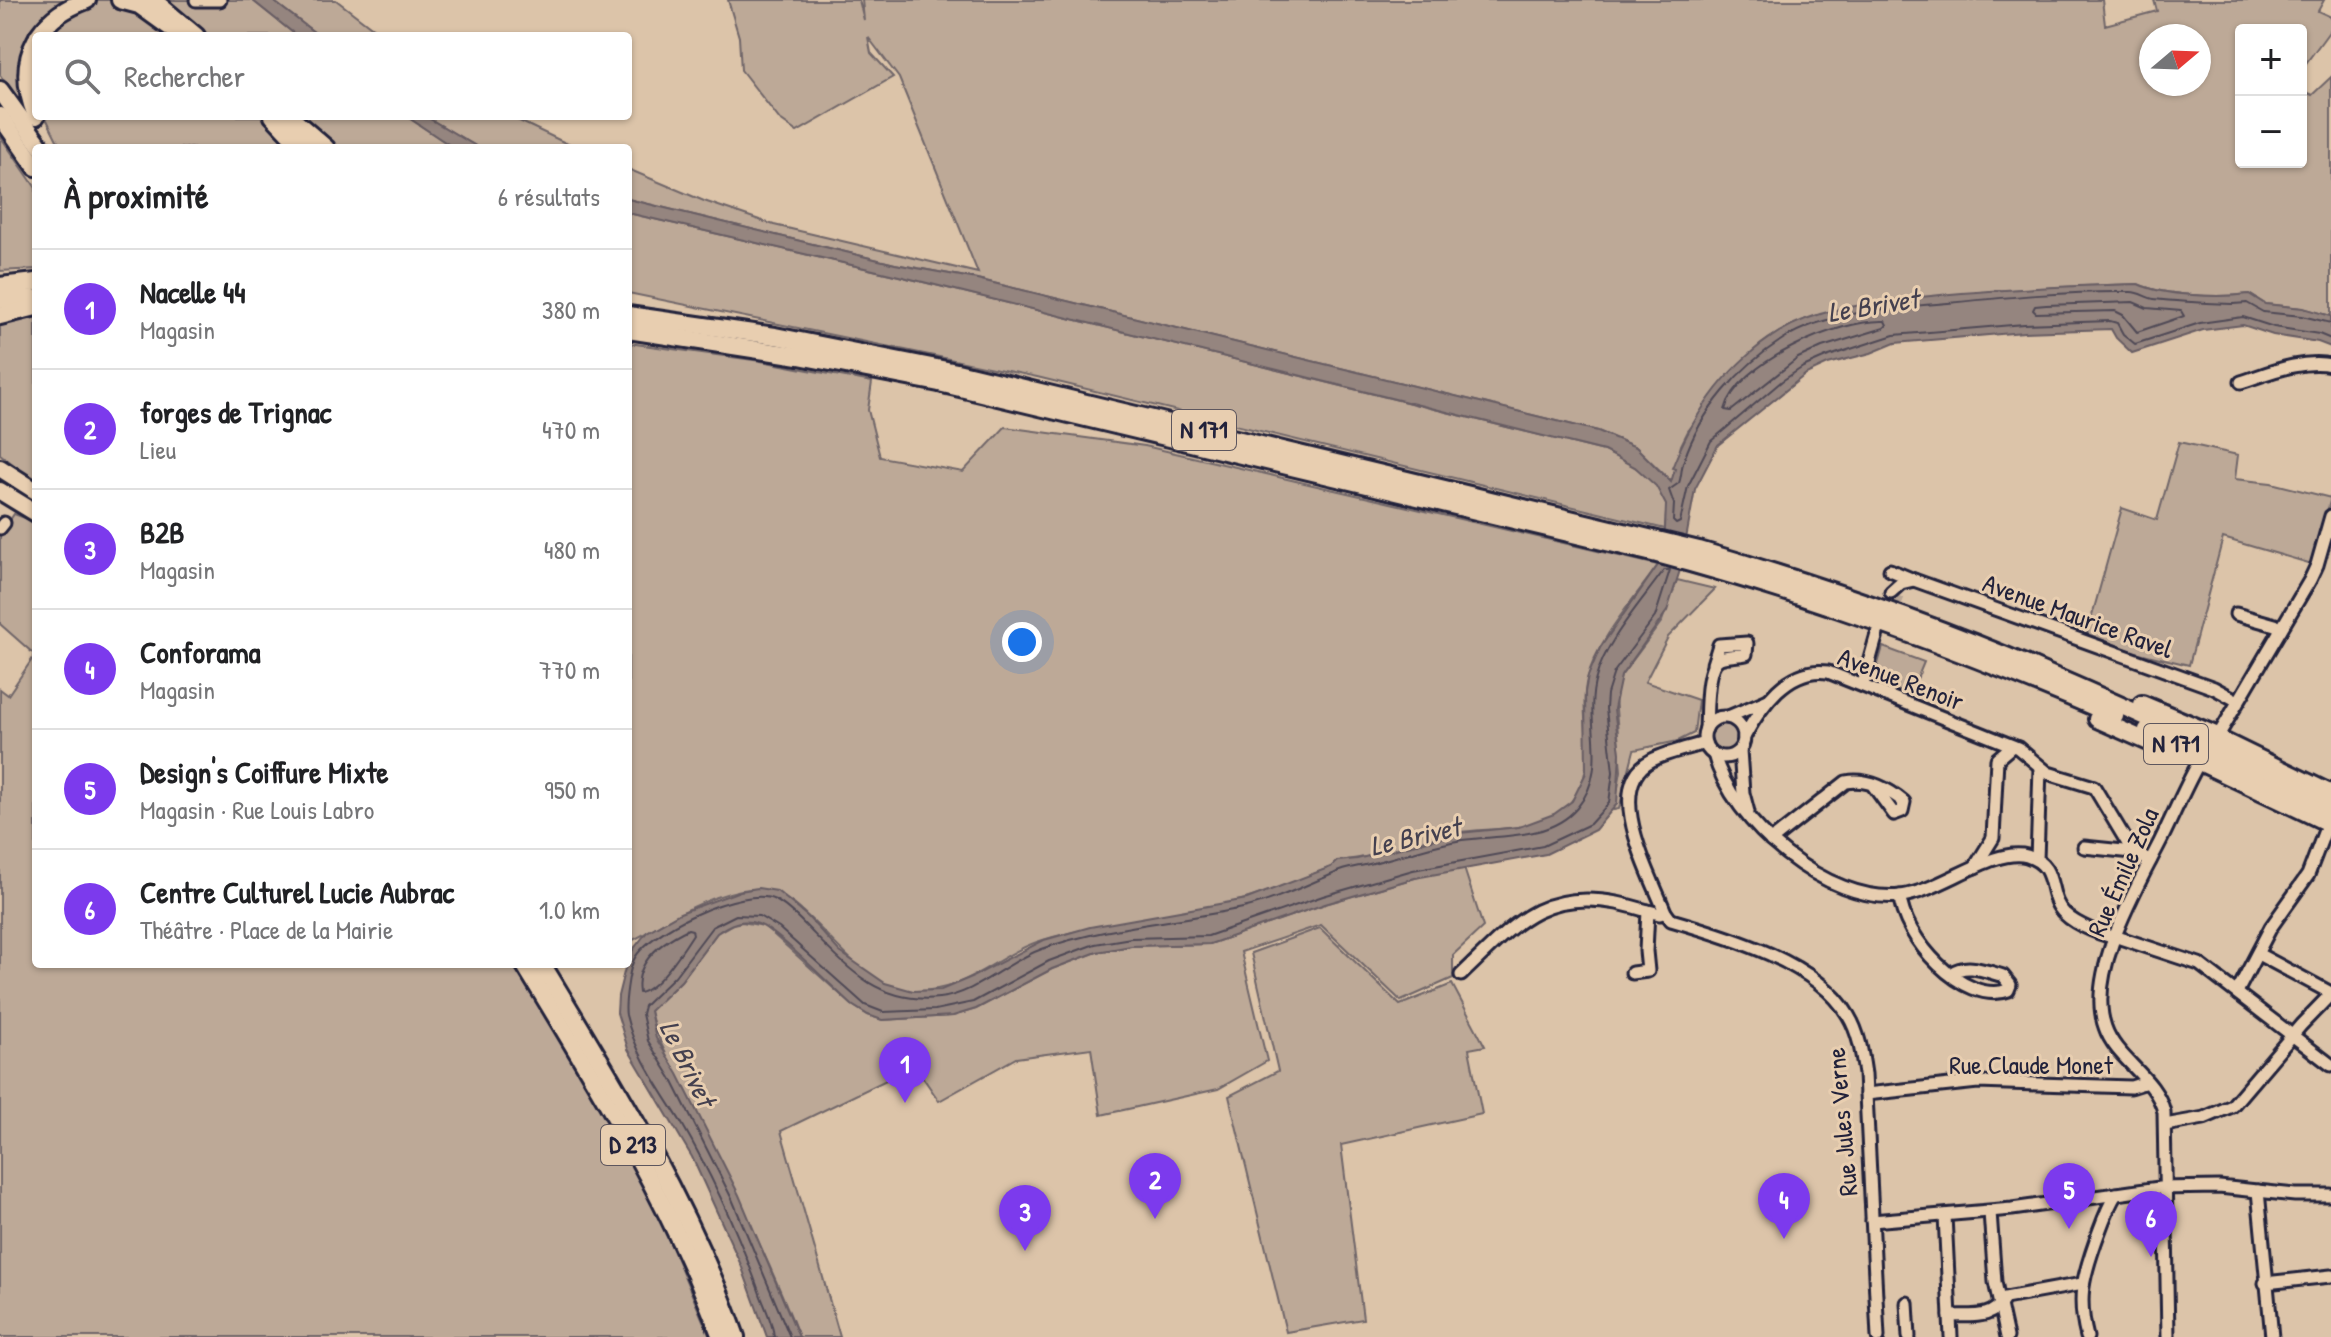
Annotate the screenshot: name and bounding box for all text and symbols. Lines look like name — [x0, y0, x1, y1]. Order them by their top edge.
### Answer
north arrow — [2139, 24, 2211, 96]
map controls — [2235, 24, 2307, 168]
button: + — [2235, 24, 2307, 96]
search box — [32, 32, 632, 120]
icon: search — [60, 54, 104, 98]
text: Rechercher — [124, 56, 245, 96]
button: − — [2235, 96, 2307, 168]
text: À proximité — [64, 173, 209, 219]
text: 6 résultats — [498, 179, 600, 214]
text: Nacelle 44 — [140, 272, 246, 312]
water label: Le Brivet — [1825, 278, 1925, 331]
text: 1 — [85, 292, 95, 327]
text: 380 m — [542, 292, 600, 327]
text: Magasin — [140, 312, 215, 347]
text: forges de Trignac — [140, 392, 331, 432]
road number: N 171 — [1172, 410, 1236, 450]
text: 2 — [84, 412, 96, 447]
text: 470 m — [542, 412, 600, 447]
text: Lieu — [140, 432, 176, 467]
text: B2B — [140, 512, 184, 552]
text: 3 — [84, 532, 96, 567]
text: 480 m — [544, 532, 600, 567]
text: Magasin — [140, 552, 215, 587]
street label: Avenue Maurice Ravel — [1978, 565, 2178, 666]
your location — [1002, 622, 1042, 662]
text: Conforama — [140, 632, 260, 672]
street label: Avenue Renoir — [1833, 639, 1969, 719]
text: 4 — [85, 652, 95, 687]
text: 770 m — [539, 652, 600, 687]
text: Magasin — [140, 672, 215, 707]
road number: N 171 — [2144, 724, 2208, 764]
text: Design's Coiffure Mixte — [140, 752, 388, 792]
text: 5 — [85, 772, 96, 807]
text: 950 m — [544, 772, 600, 807]
text: Magasin · Rue Louis Labro — [140, 792, 374, 827]
street label: Rue Émile Zola — [2079, 802, 2167, 942]
water label: Le Brivet — [1366, 806, 1468, 865]
text: Centre Culturel Lucie Aubrac — [140, 872, 454, 912]
text: 6 — [85, 892, 95, 927]
text: 1.0 km — [539, 892, 600, 927]
text: Théâtre · Place de la Mairie — [140, 912, 393, 947]
water label: Le Brivet — [651, 1014, 727, 1116]
pin: 1 — [879, 1037, 931, 1103]
street label: Rue Jules Verne — [1818, 1046, 1865, 1198]
street label: Rue Claude Monet — [1949, 1047, 2114, 1082]
road number: D 213 — [601, 1125, 665, 1165]
pin: 2 — [1129, 1153, 1181, 1219]
pin: 5 — [2043, 1163, 2095, 1229]
pin: 4 — [1758, 1173, 1810, 1239]
pin: 3 — [999, 1185, 1051, 1251]
pin: 6 — [2125, 1191, 2177, 1257]

